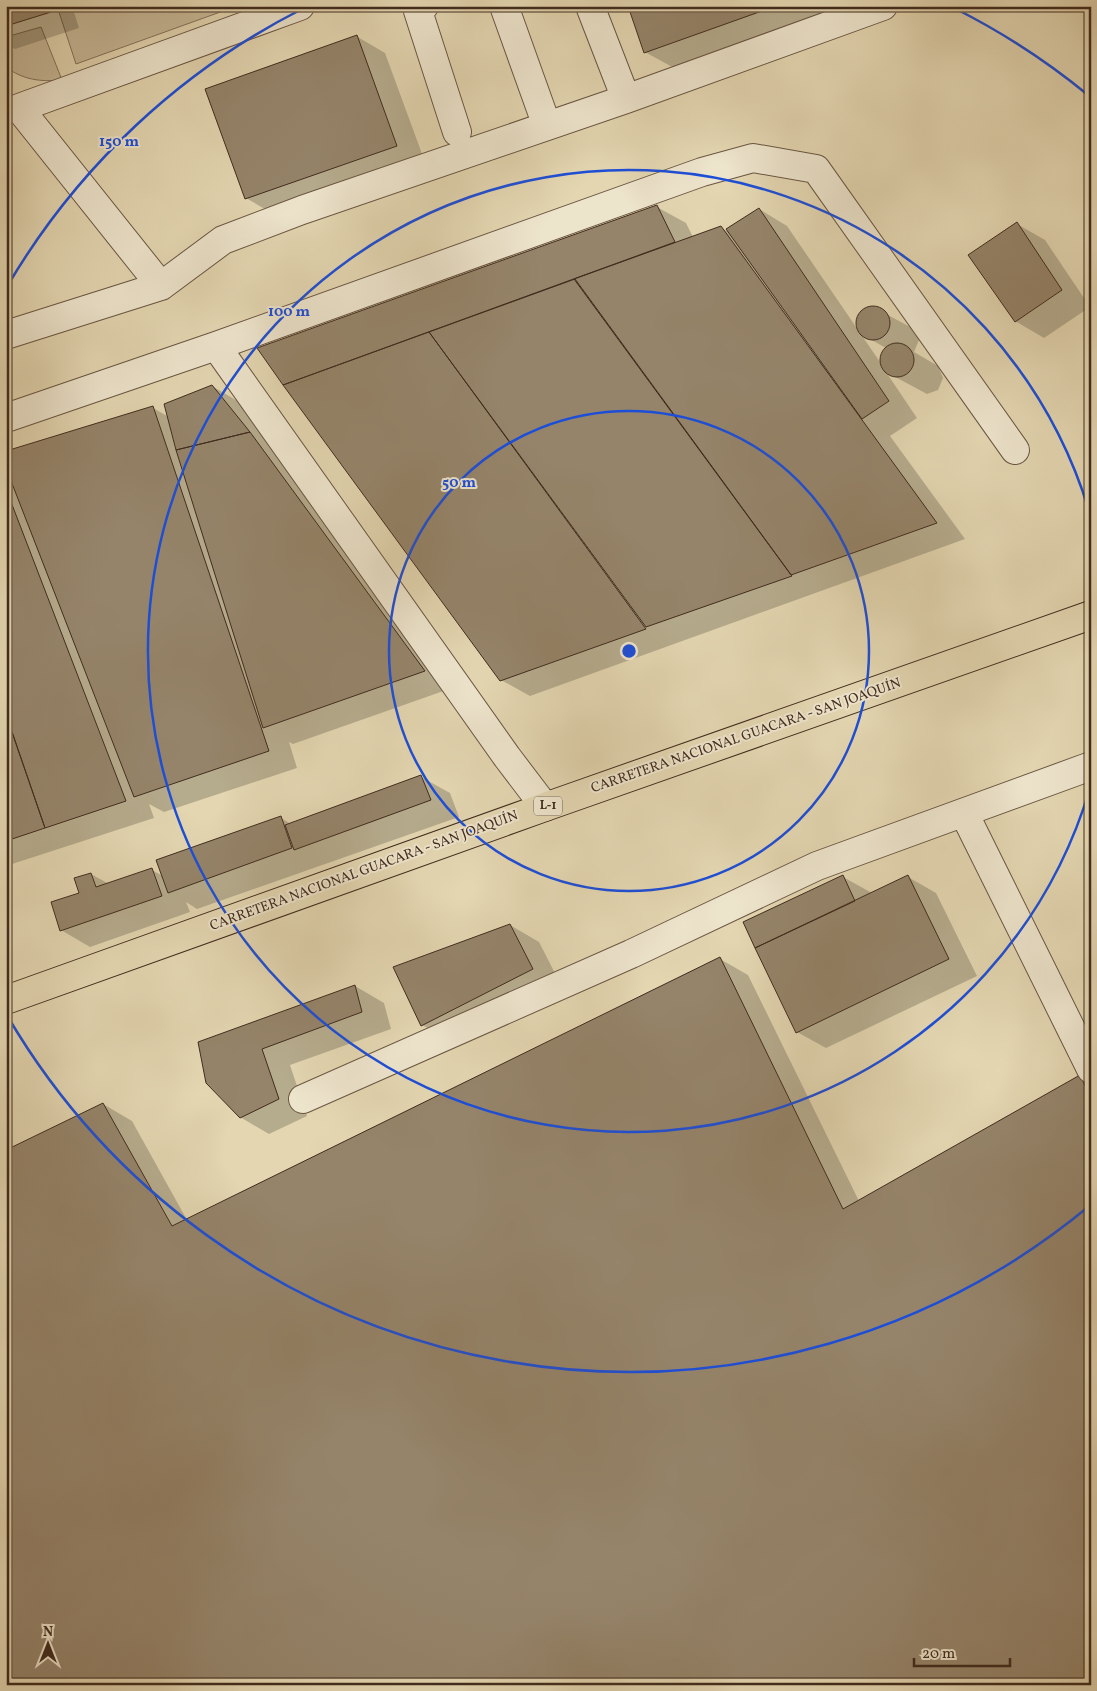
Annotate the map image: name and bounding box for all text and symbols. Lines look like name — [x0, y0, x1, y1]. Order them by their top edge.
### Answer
text: 150 m — [99, 132, 139, 153]
text: 100 m — [268, 302, 311, 323]
text: 50 m — [442, 473, 476, 494]
centre of rings — [620, 642, 638, 660]
street label: CARRETERA NACIONAL GUACARA - SAN JOAQUÍN — [588, 674, 904, 798]
road number: L-1 — [534, 796, 562, 816]
street label: CARRETERA NACIONAL GUACARA - SAN JOAQUÍN — [207, 806, 521, 936]
north arrow — [22, 1618, 72, 1668]
text: N — [43, 1623, 53, 1642]
scale bar — [914, 1636, 1011, 1668]
text: 20 m — [922, 1644, 955, 1665]

